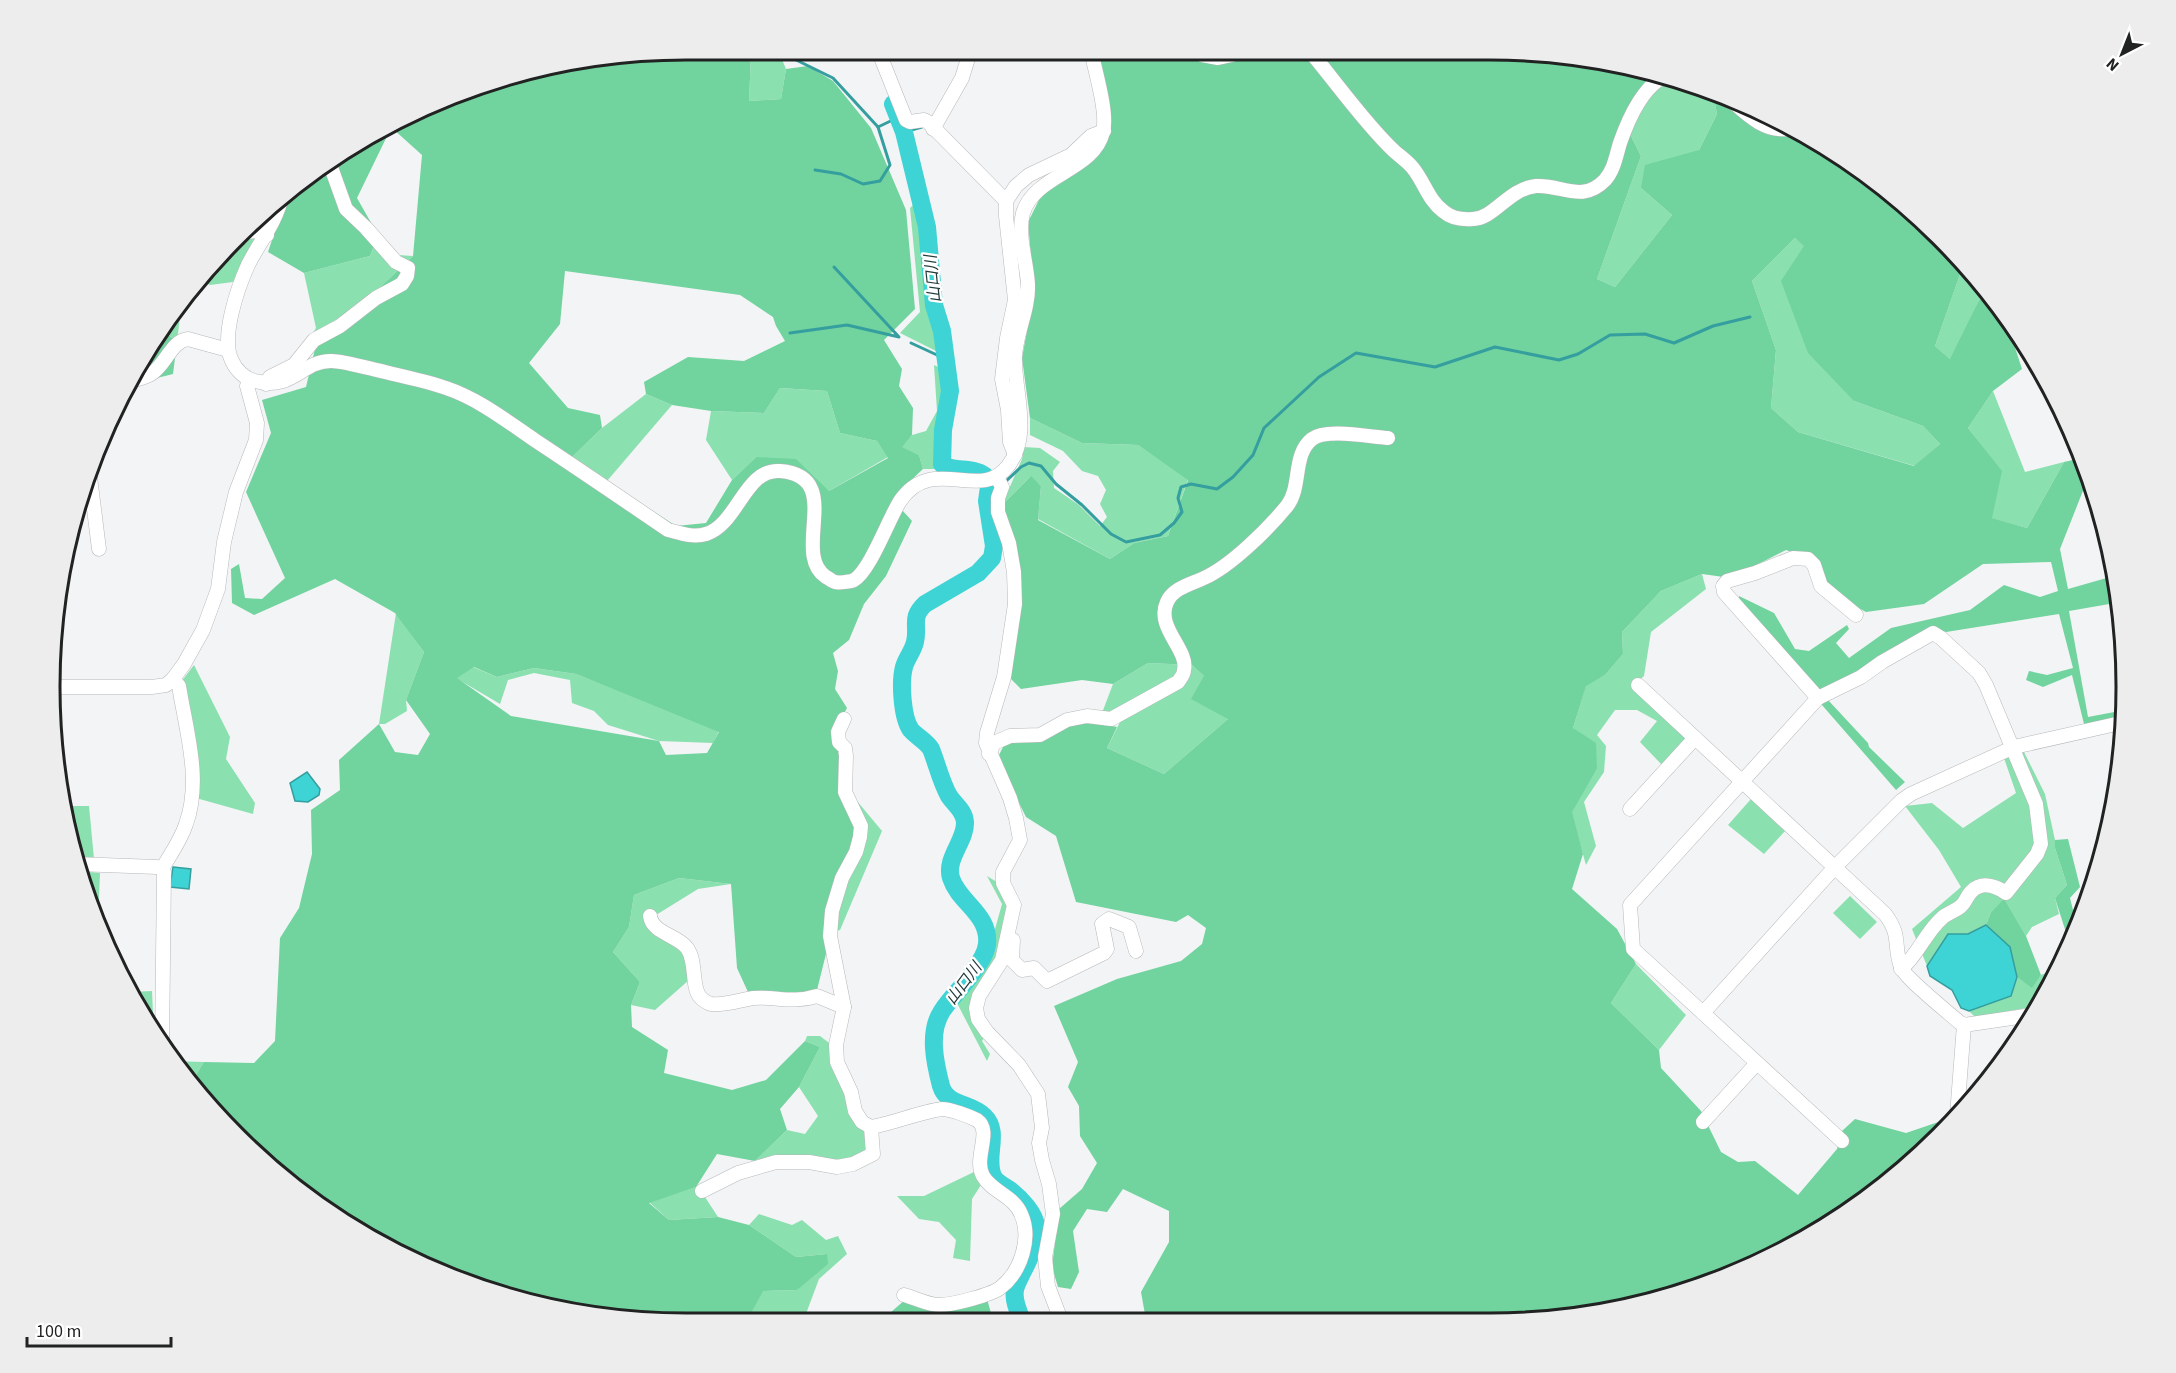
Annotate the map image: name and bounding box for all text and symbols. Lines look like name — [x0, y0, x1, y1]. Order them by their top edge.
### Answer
north arrow — [2092, 24, 2152, 84]
text: N — [2101, 53, 2124, 76]
water label: 山口川 — [919, 252, 946, 304]
water label: 山口川 — [941, 956, 988, 1009]
scale bar — [27, 1310, 171, 1348]
text: 100 m — [36, 1319, 81, 1344]

